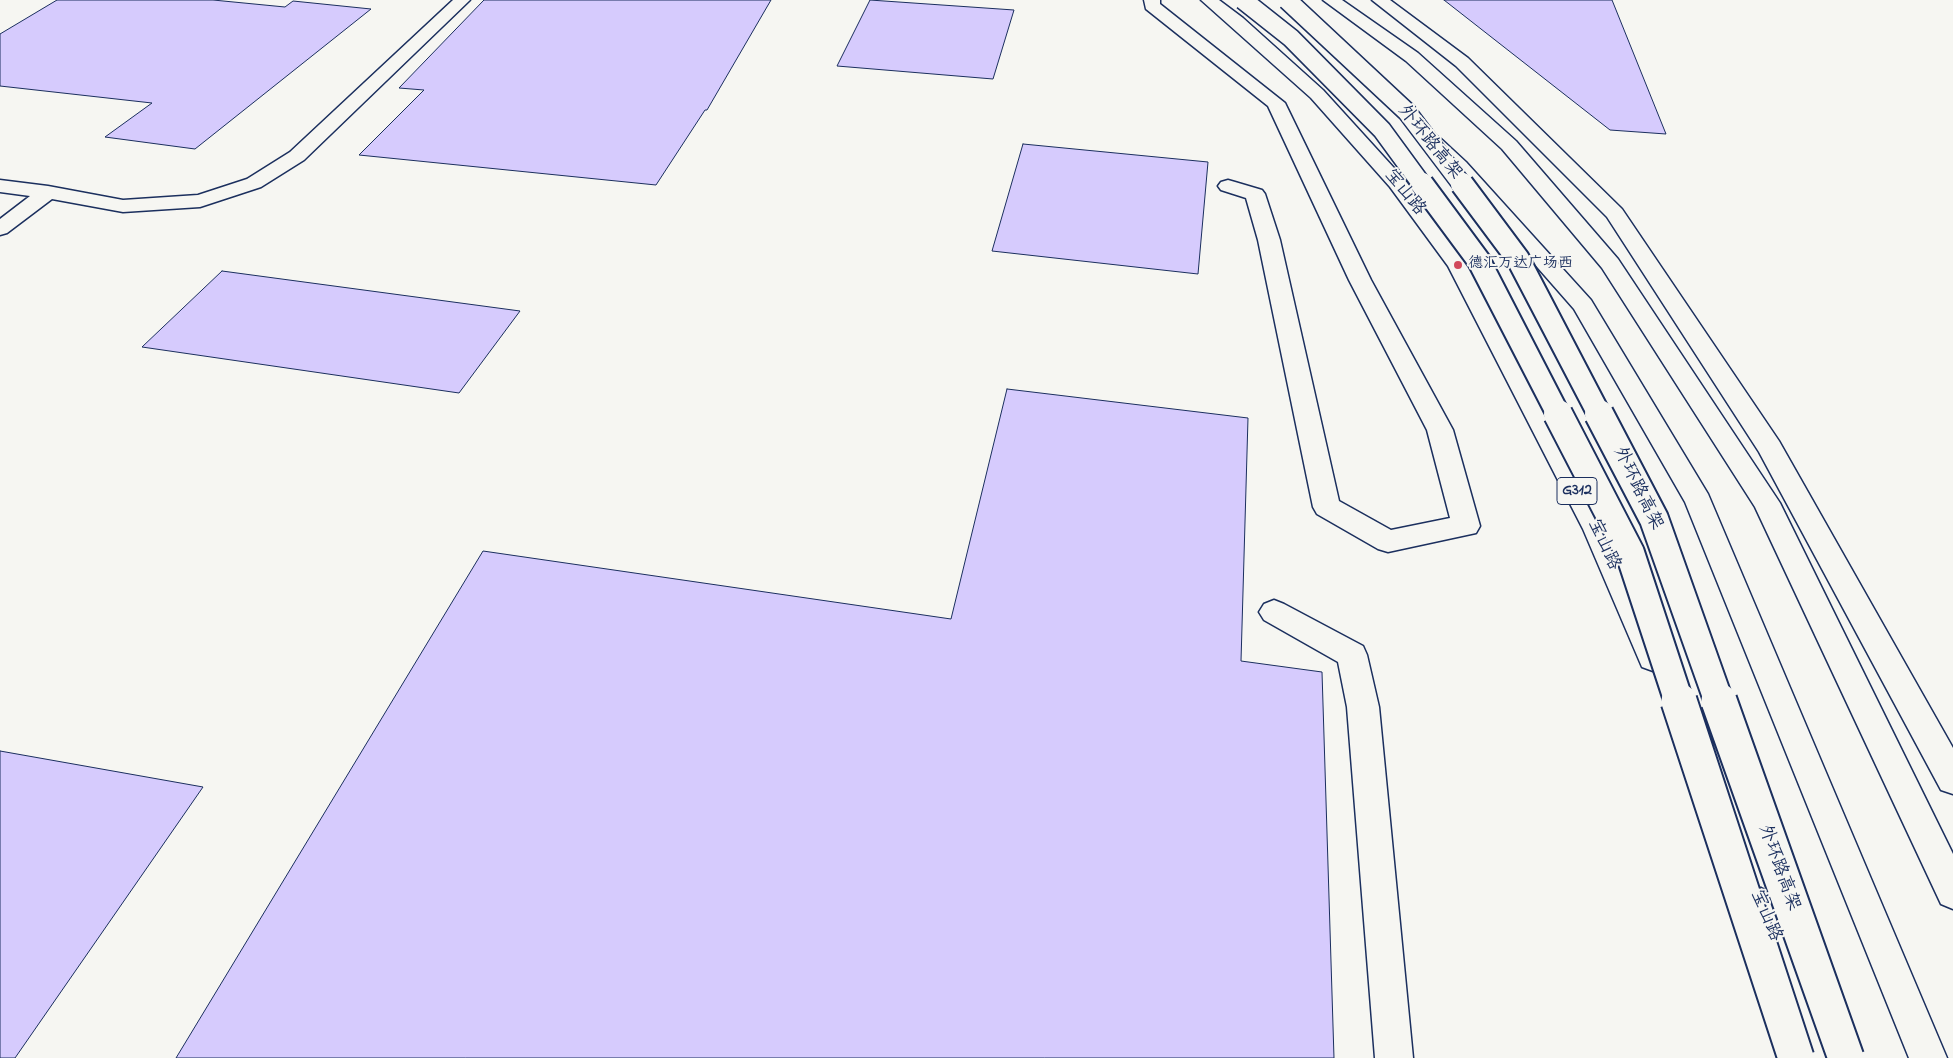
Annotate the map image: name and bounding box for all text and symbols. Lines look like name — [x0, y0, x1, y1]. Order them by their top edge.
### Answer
street label: 外环路高架 — [1392, 101, 1466, 185]
street label: 宝山路 — [1379, 165, 1429, 221]
place label: 德汇万达广场西 — [1468, 256, 1573, 274]
marker: 德汇万达广场西 — [1452, 259, 1464, 271]
street label: 外环路高架 — [1608, 444, 1666, 534]
road number: G312 — [1557, 478, 1597, 504]
street label: 宝山路 — [1582, 516, 1624, 574]
street label: 外环路高架 — [1752, 822, 1804, 914]
street label: 宝山路 — [1745, 887, 1785, 945]

